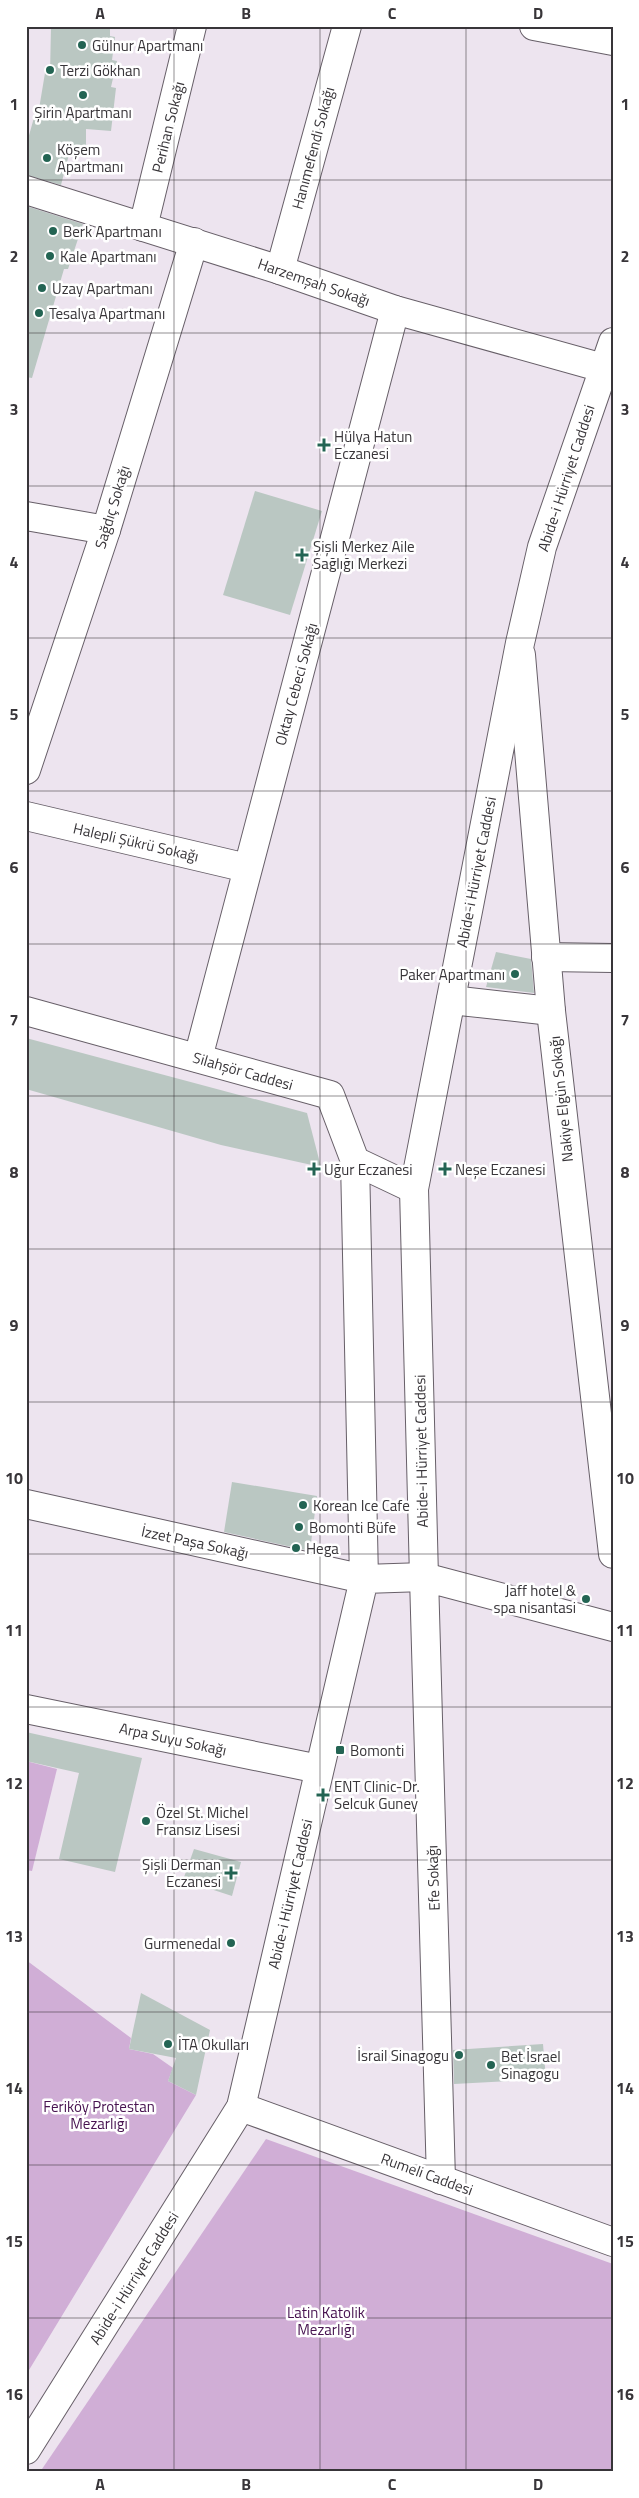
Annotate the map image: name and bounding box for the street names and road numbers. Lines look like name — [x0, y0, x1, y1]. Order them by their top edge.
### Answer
street label: Perihan Sokağı — [146, 79, 190, 175]
street label: Hanımefendi Sokağı — [286, 84, 340, 212]
street label: Harzemşah Sokağı — [255, 252, 373, 312]
street label: Abide-i Hürriyet Caddesi — [531, 402, 601, 554]
street label: Sağdıç Sokağı — [88, 462, 136, 552]
street label: Oktay Cebeci Sokağı — [269, 620, 323, 748]
street label: Abide-i Hürriyet Caddesi — [450, 795, 502, 949]
street label: Halepli Şükrü Sokağı — [71, 816, 201, 868]
street label: Nakiye Elgün Sokağı — [543, 1035, 579, 1163]
street label: Silahşör Caddesi — [190, 1046, 296, 1096]
street label: Abide-i Hürriyet Caddesi — [408, 1374, 434, 1528]
street label: İzzet Paşa Sokağı — [139, 1519, 251, 1565]
street label: Arpa Suyu Sokağı — [117, 1716, 229, 1762]
street label: Abide-i Hürriyet Caddesi — [262, 1817, 318, 1971]
street label: Efe Sokağı — [420, 1845, 446, 1911]
street label: Rumeli Caddesi — [378, 2147, 476, 2201]
street label: Abide-i Hürriyet Caddesi — [84, 2207, 184, 2349]

